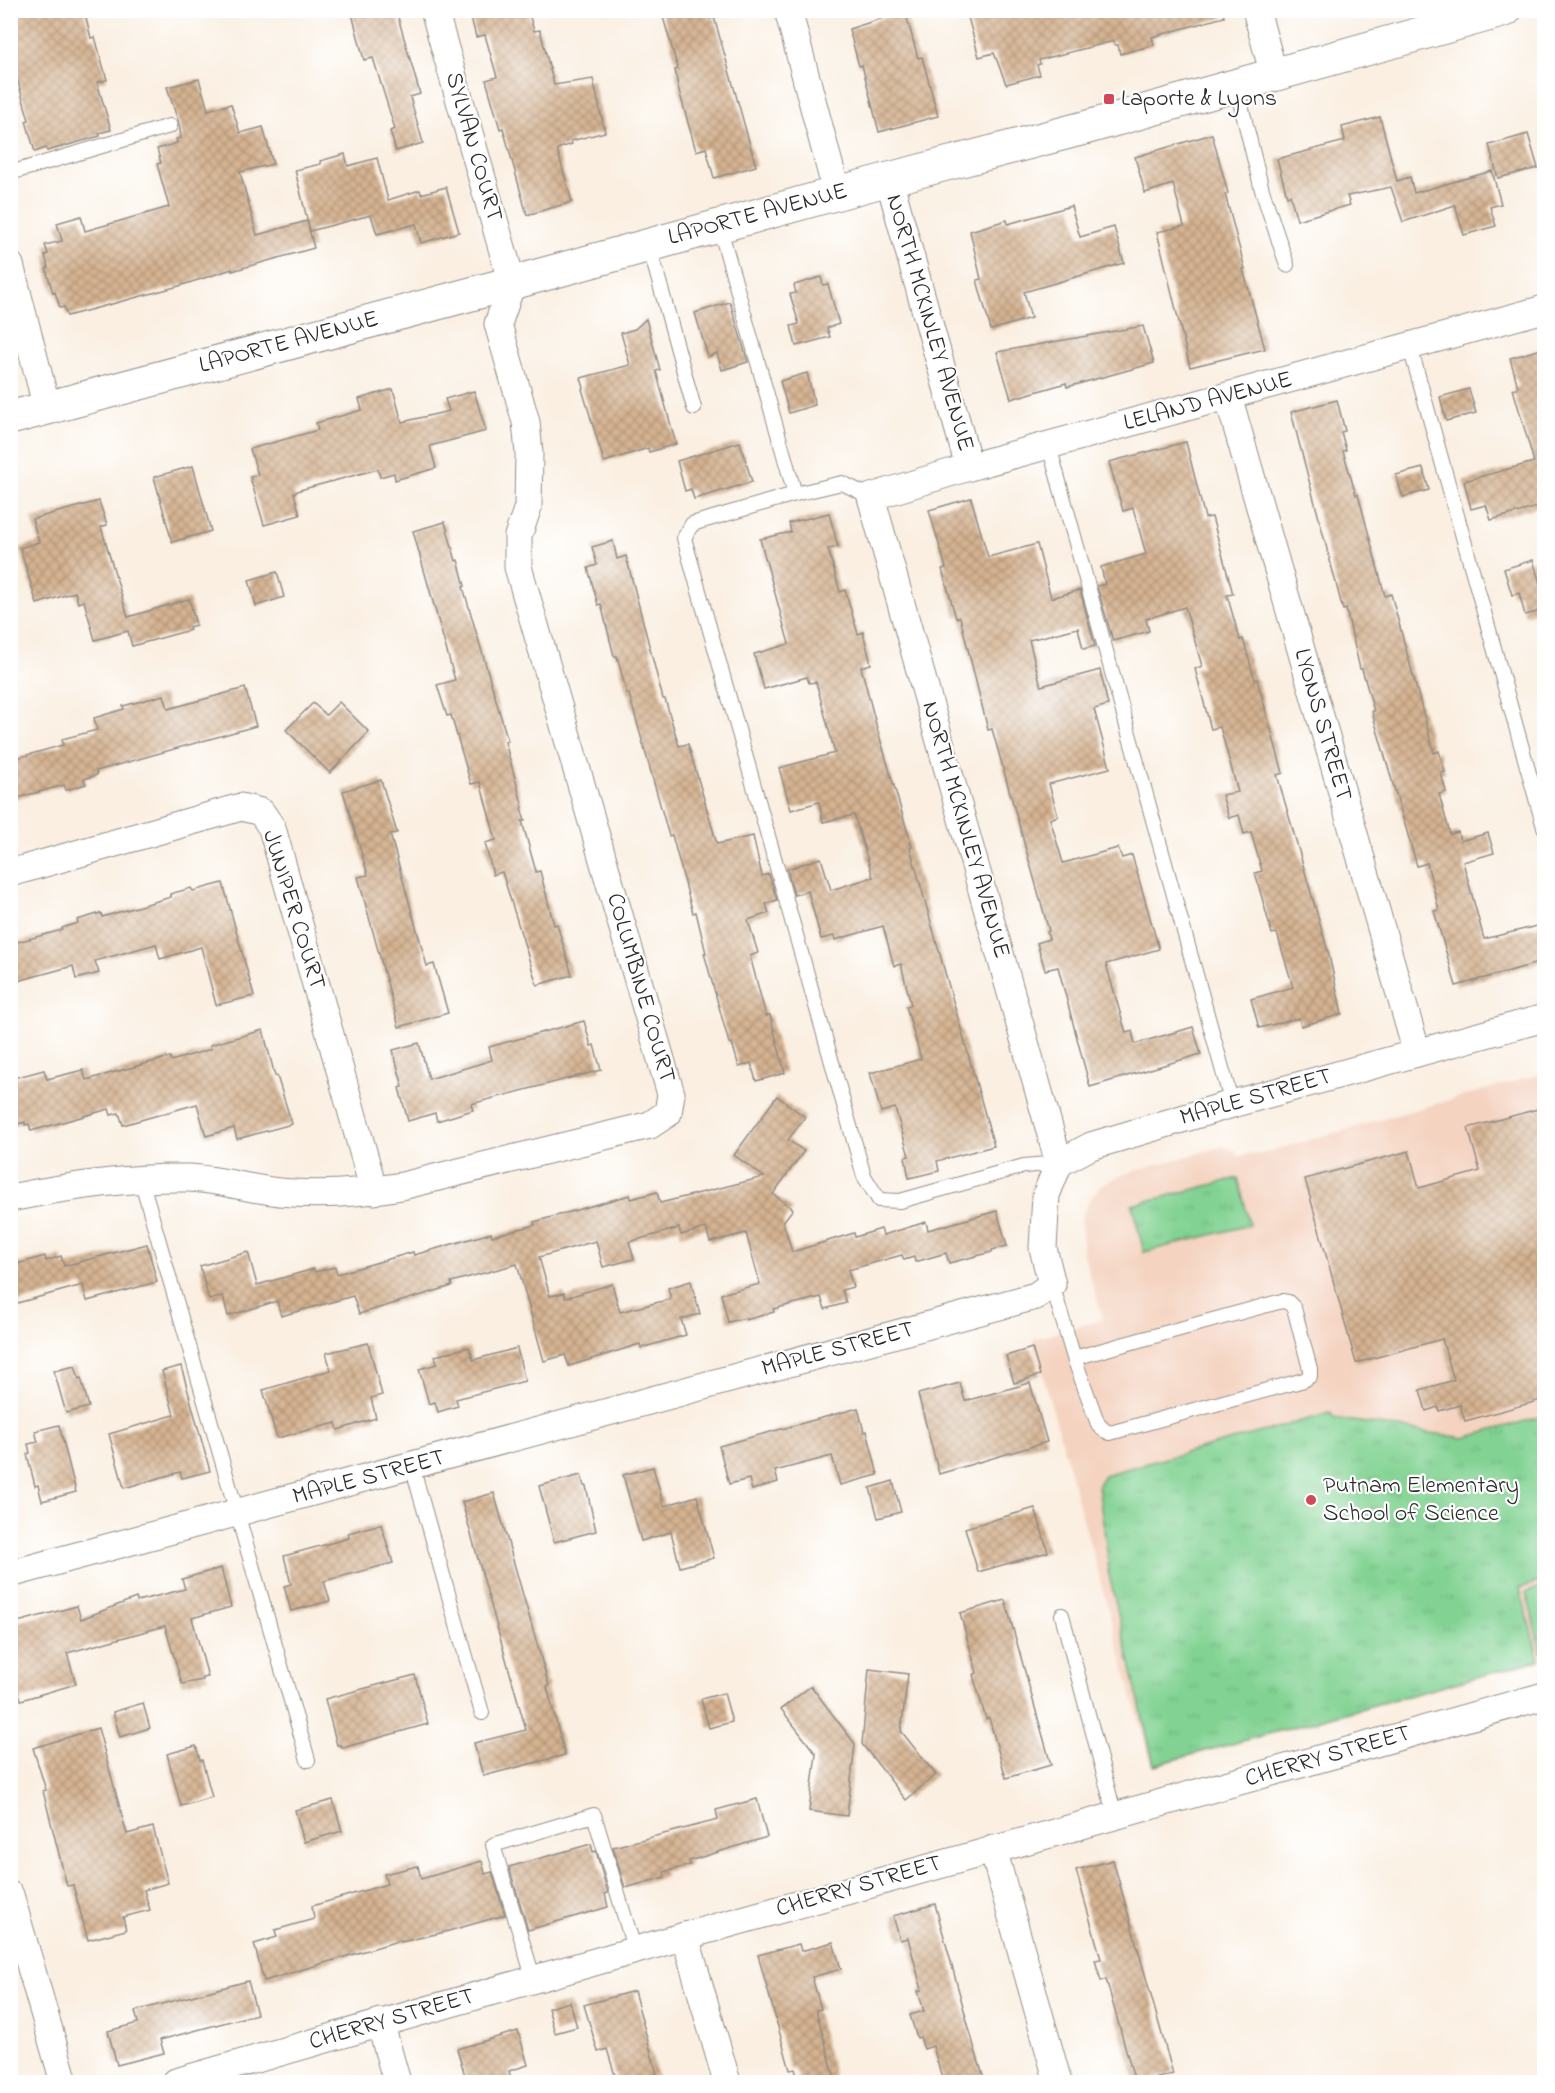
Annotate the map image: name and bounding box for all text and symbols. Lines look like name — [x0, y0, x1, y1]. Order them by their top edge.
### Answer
street label: SYLVAN COURT — [435, 68, 511, 226]
place label: Laporte & Lyons — [1121, 82, 1277, 118]
marker: Laporte & Lyons — [1102, 92, 1116, 106]
street label: LAPORTE AVENUE — [664, 174, 852, 256]
street label: NORTH MCKINLEY AVENUE — [876, 190, 982, 456]
street label: LAPORTE AVENUE — [195, 302, 383, 384]
street label: LELAND AVENUE — [1120, 363, 1296, 441]
street label: LYONS STREET — [1284, 645, 1361, 805]
street label: NORTH MCKINLEY AVENUE — [912, 697, 1018, 963]
street label: JUNIPER COURT — [252, 826, 334, 994]
street label: COLUMBINE COURT — [596, 889, 684, 1087]
street label: MAPLE STREET — [1176, 1060, 1336, 1136]
street label: MAPLE STREET — [758, 1313, 918, 1387]
street label: MAPLE STREET — [289, 1441, 449, 1515]
place label: Putnam Elementary School of Science — [1323, 1469, 1519, 1532]
marker: Putnam Elementary School of Science — [1304, 1493, 1318, 1507]
street label: CHERRY STREET — [1241, 1717, 1415, 1797]
street label: CHERRY STREET — [772, 1847, 946, 1927]
street label: CHERRY STREET — [305, 1980, 479, 2060]

